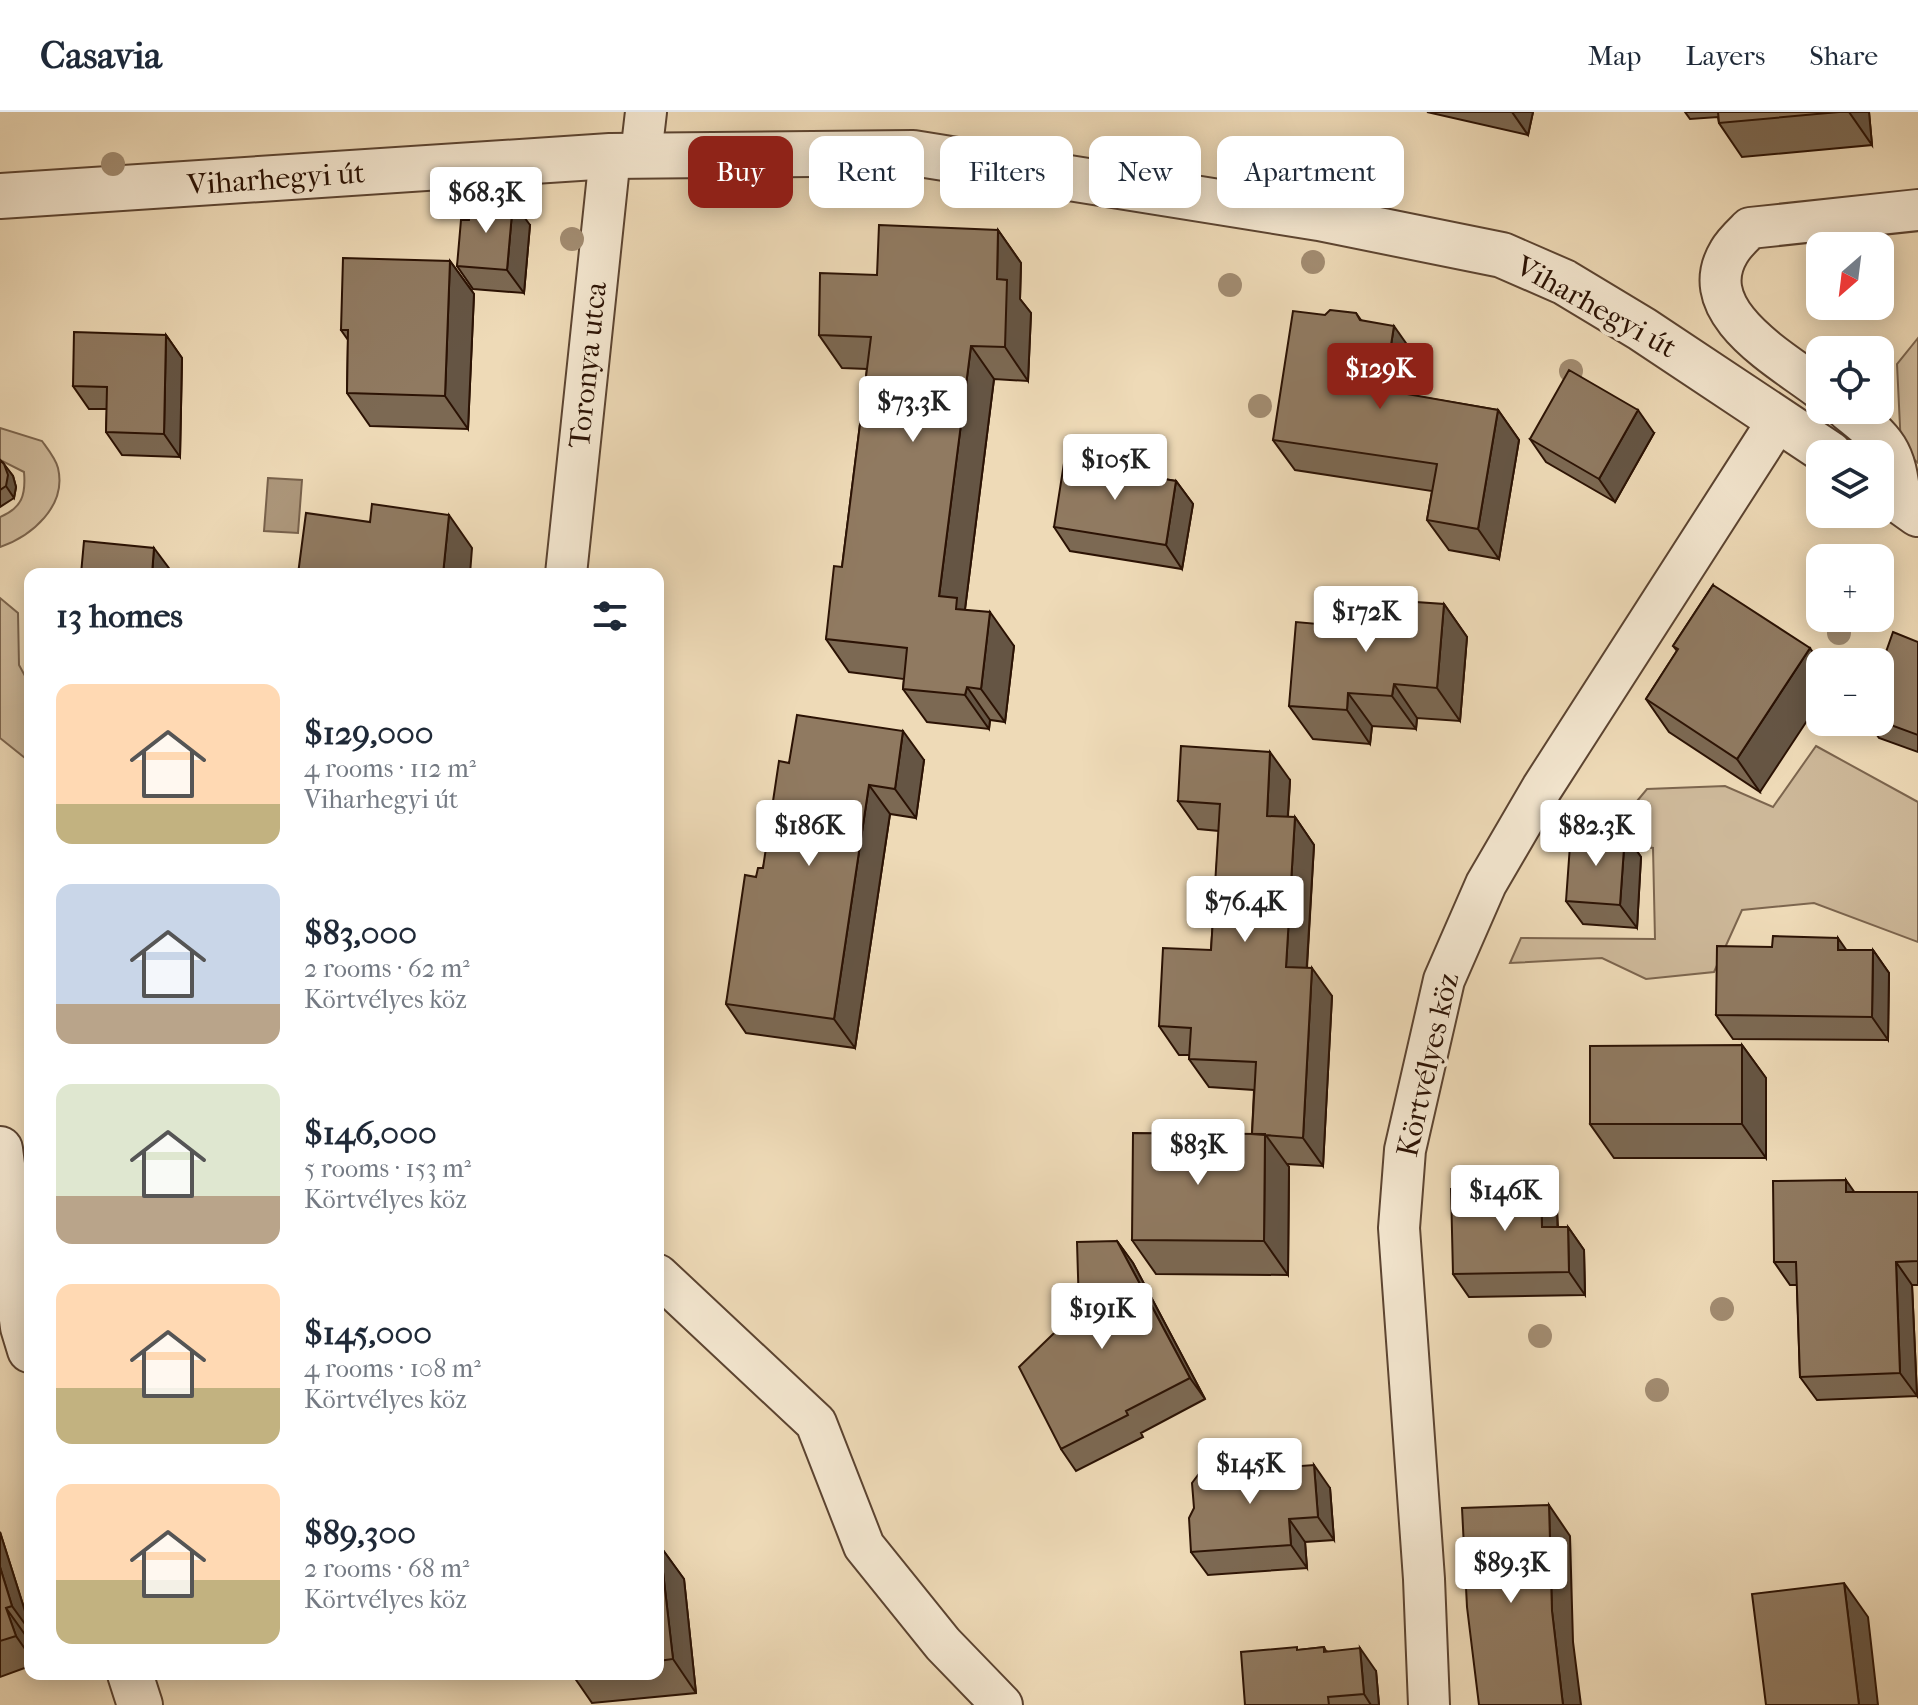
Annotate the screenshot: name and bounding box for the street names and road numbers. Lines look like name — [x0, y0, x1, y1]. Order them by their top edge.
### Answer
street label: Viharhegyi út — [185, 155, 366, 203]
street label: Viharhegyi út — [1509, 248, 1683, 366]
street label: Toronya utca — [562, 279, 614, 450]
street label: Körtvélyes köz — [1390, 970, 1466, 1160]

